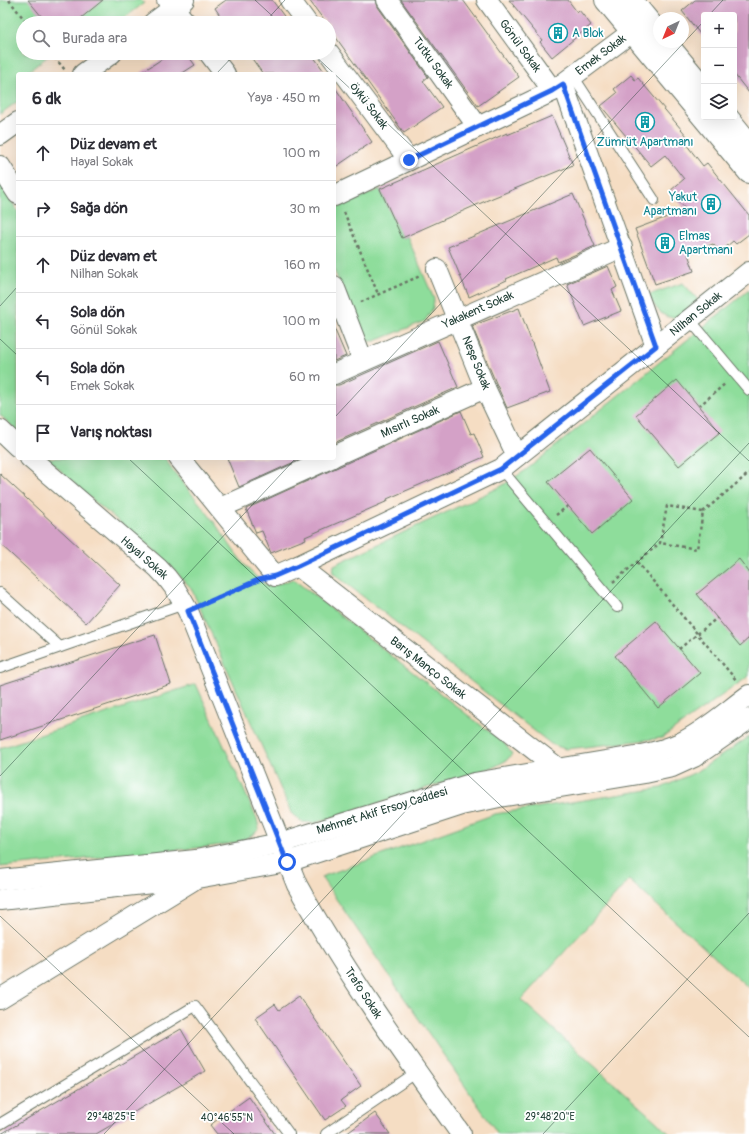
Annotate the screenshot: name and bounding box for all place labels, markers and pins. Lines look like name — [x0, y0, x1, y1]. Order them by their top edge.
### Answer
building icon: A Blok — [547, 22, 569, 44]
place label: A Blok — [572, 26, 604, 41]
building icon: Zümrüt Apartmanı — [634, 111, 656, 133]
place label: Zümrüt Apartmanı — [596, 135, 694, 150]
place label: Yakut Apartmanı — [643, 190, 697, 219]
building icon: Yakut Apartmanı — [700, 193, 722, 215]
place label: Elmas Apartmanı — [679, 229, 733, 258]
building icon: Elmas Apartmanı — [654, 232, 676, 254]

